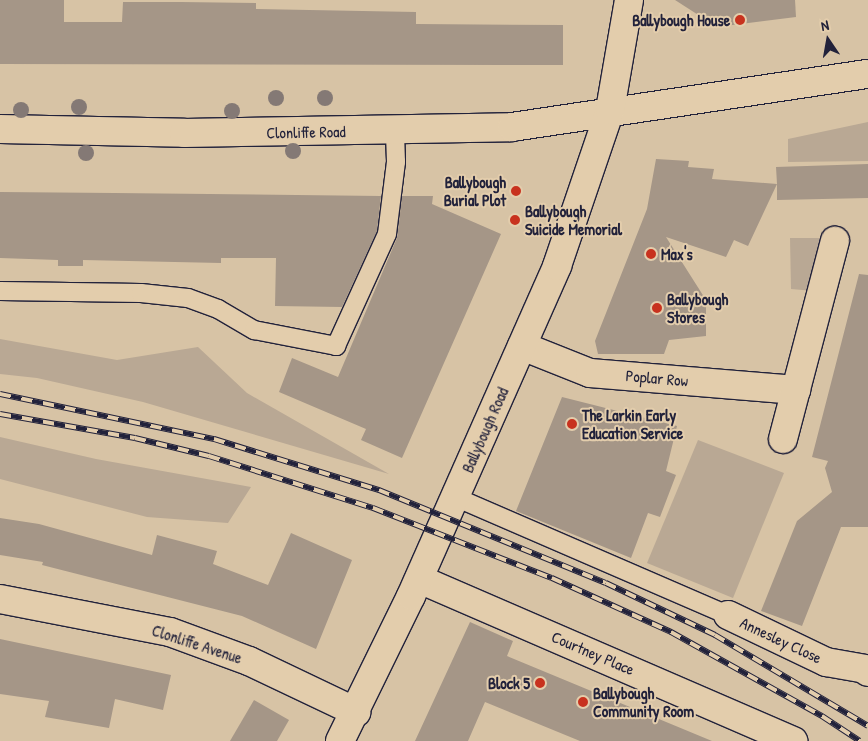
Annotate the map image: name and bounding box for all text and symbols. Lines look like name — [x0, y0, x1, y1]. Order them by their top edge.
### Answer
place label: Ballybough House — [632, 10, 730, 30]
marker: Ballybough House — [734, 14, 746, 26]
north arrow — [803, 15, 853, 65]
text: N — [819, 15, 830, 35]
street label: Clonliffe Road — [266, 122, 346, 142]
place label: Ballybough Burial Plot — [444, 172, 506, 210]
marker: Ballybough Burial Plot — [510, 185, 522, 197]
place label: Ballybough Suicide Memorial — [525, 201, 622, 239]
marker: Ballybough Suicide Memorial — [509, 214, 521, 226]
place label: Max's — [661, 244, 693, 264]
marker: Max's — [645, 248, 657, 260]
place label: Ballybough Stores — [667, 289, 728, 327]
marker: Ballybough Stores — [651, 302, 663, 314]
street label: Poplar Row — [625, 366, 689, 390]
street label: Ballybough Road — [458, 384, 512, 476]
place label: The Larkin Early Education Service — [582, 405, 683, 443]
marker: The Larkin Early Education Service — [566, 418, 578, 430]
street label: Annesley Close — [737, 613, 825, 667]
street label: Clonliffe Avenue — [150, 620, 244, 668]
street label: Courtney Place — [549, 627, 637, 679]
place label: Block 5 — [488, 673, 530, 693]
marker: Block 5 — [534, 677, 546, 689]
place label: Ballybough Community Room — [593, 683, 694, 721]
marker: Ballybough Community Room — [577, 696, 589, 708]

